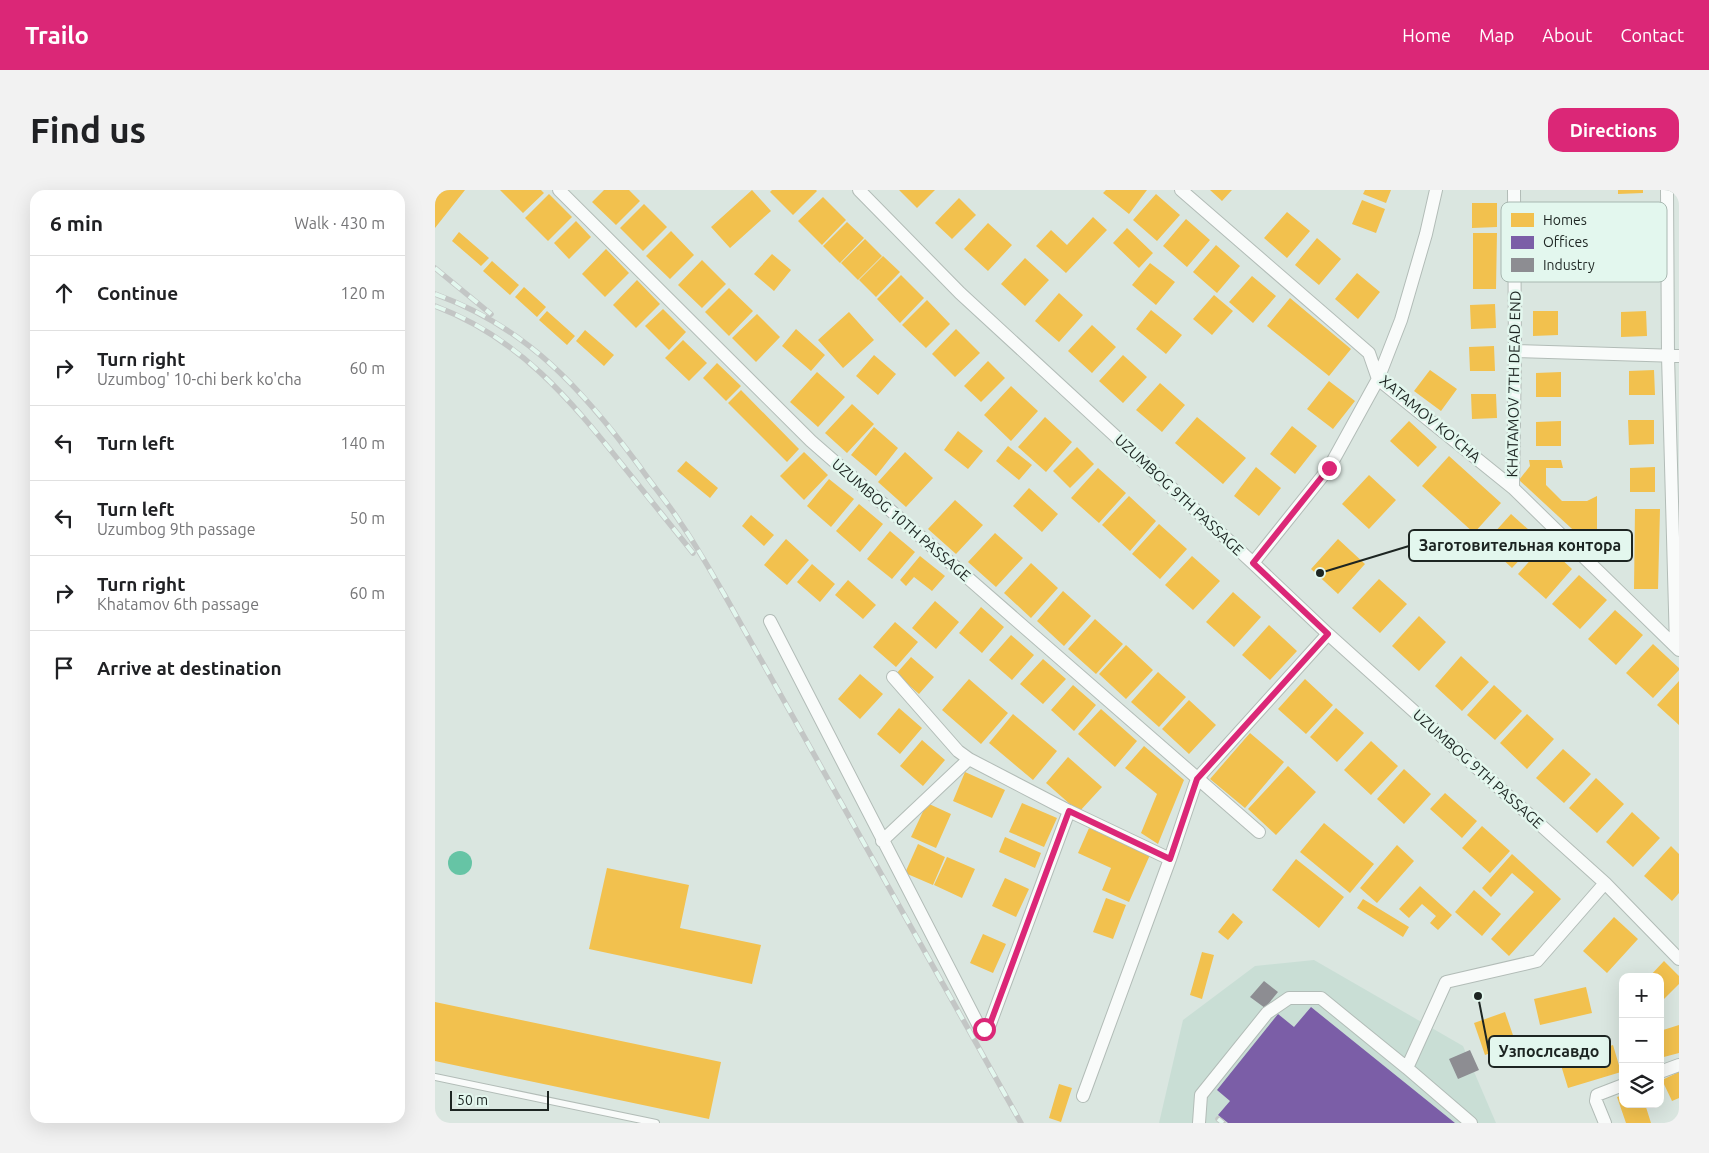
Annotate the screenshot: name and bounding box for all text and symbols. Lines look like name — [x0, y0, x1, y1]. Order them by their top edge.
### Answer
text: Trailo — [25, 22, 89, 49]
text: Home — [1402, 25, 1451, 45]
text: Map — [1479, 25, 1514, 45]
text: About — [1542, 25, 1592, 45]
text: Contact — [1620, 25, 1684, 45]
button: Directions — [1548, 108, 1679, 152]
text: Find us — [30, 110, 146, 150]
legend — [1501, 202, 1667, 282]
text: 6 min — [50, 211, 103, 235]
text: Homes — [1543, 212, 1587, 228]
text: Walk · 430 m — [294, 214, 385, 232]
text: Offices — [1543, 234, 1588, 250]
text: Industry — [1543, 257, 1595, 273]
icon: ahead — [50, 279, 78, 307]
text: Continue — [97, 282, 178, 304]
text: 120 m — [340, 284, 385, 302]
street label: KHATAMOV 7TH DEAD END — [1503, 291, 1524, 477]
text: Turn right — [97, 348, 185, 370]
icon: right — [50, 354, 78, 382]
text: 60 m — [349, 359, 385, 377]
text: Uzumbog' 10-chi berk ko'cha — [97, 370, 302, 388]
street label: XATAMOV KO'CHA — [1376, 371, 1484, 466]
icon: left — [50, 429, 78, 457]
street label: UZUMBOG 9TH PASSAGE — [1112, 431, 1247, 559]
text: Turn left — [97, 432, 175, 454]
text: 140 m — [340, 434, 385, 452]
street label: UZUMBOG 10TH PASSAGE — [829, 455, 974, 584]
route end — [1318, 457, 1341, 480]
text: Turn left — [97, 498, 175, 520]
icon: left — [50, 504, 78, 532]
text: 50 m — [349, 509, 385, 527]
text: Uzumbog 9th passage — [97, 520, 256, 538]
callout: Заготовительная контора — [1409, 530, 1632, 561]
text: Заготовительная контора — [1419, 536, 1621, 554]
text: Turn right — [97, 573, 185, 595]
icon: right — [50, 579, 78, 607]
text: 60 m — [349, 584, 385, 602]
text: Khatamov 6th passage — [97, 595, 259, 613]
icon: arrive — [50, 654, 78, 682]
text: Arrive at destination — [97, 657, 282, 679]
street label: UZUMBOG 9TH PASSAGE — [1410, 706, 1547, 832]
map controls — [1619, 973, 1664, 1108]
button: + — [1619, 973, 1664, 1018]
route start — [973, 1018, 996, 1041]
button: − — [1619, 1018, 1664, 1063]
callout: Узпослсавдо — [1489, 1036, 1610, 1067]
text: Узпослсавдо — [1499, 1042, 1599, 1060]
button: layers — [1619, 1063, 1664, 1108]
scale bar — [450, 1088, 549, 1111]
text: 50 m — [457, 1092, 488, 1108]

